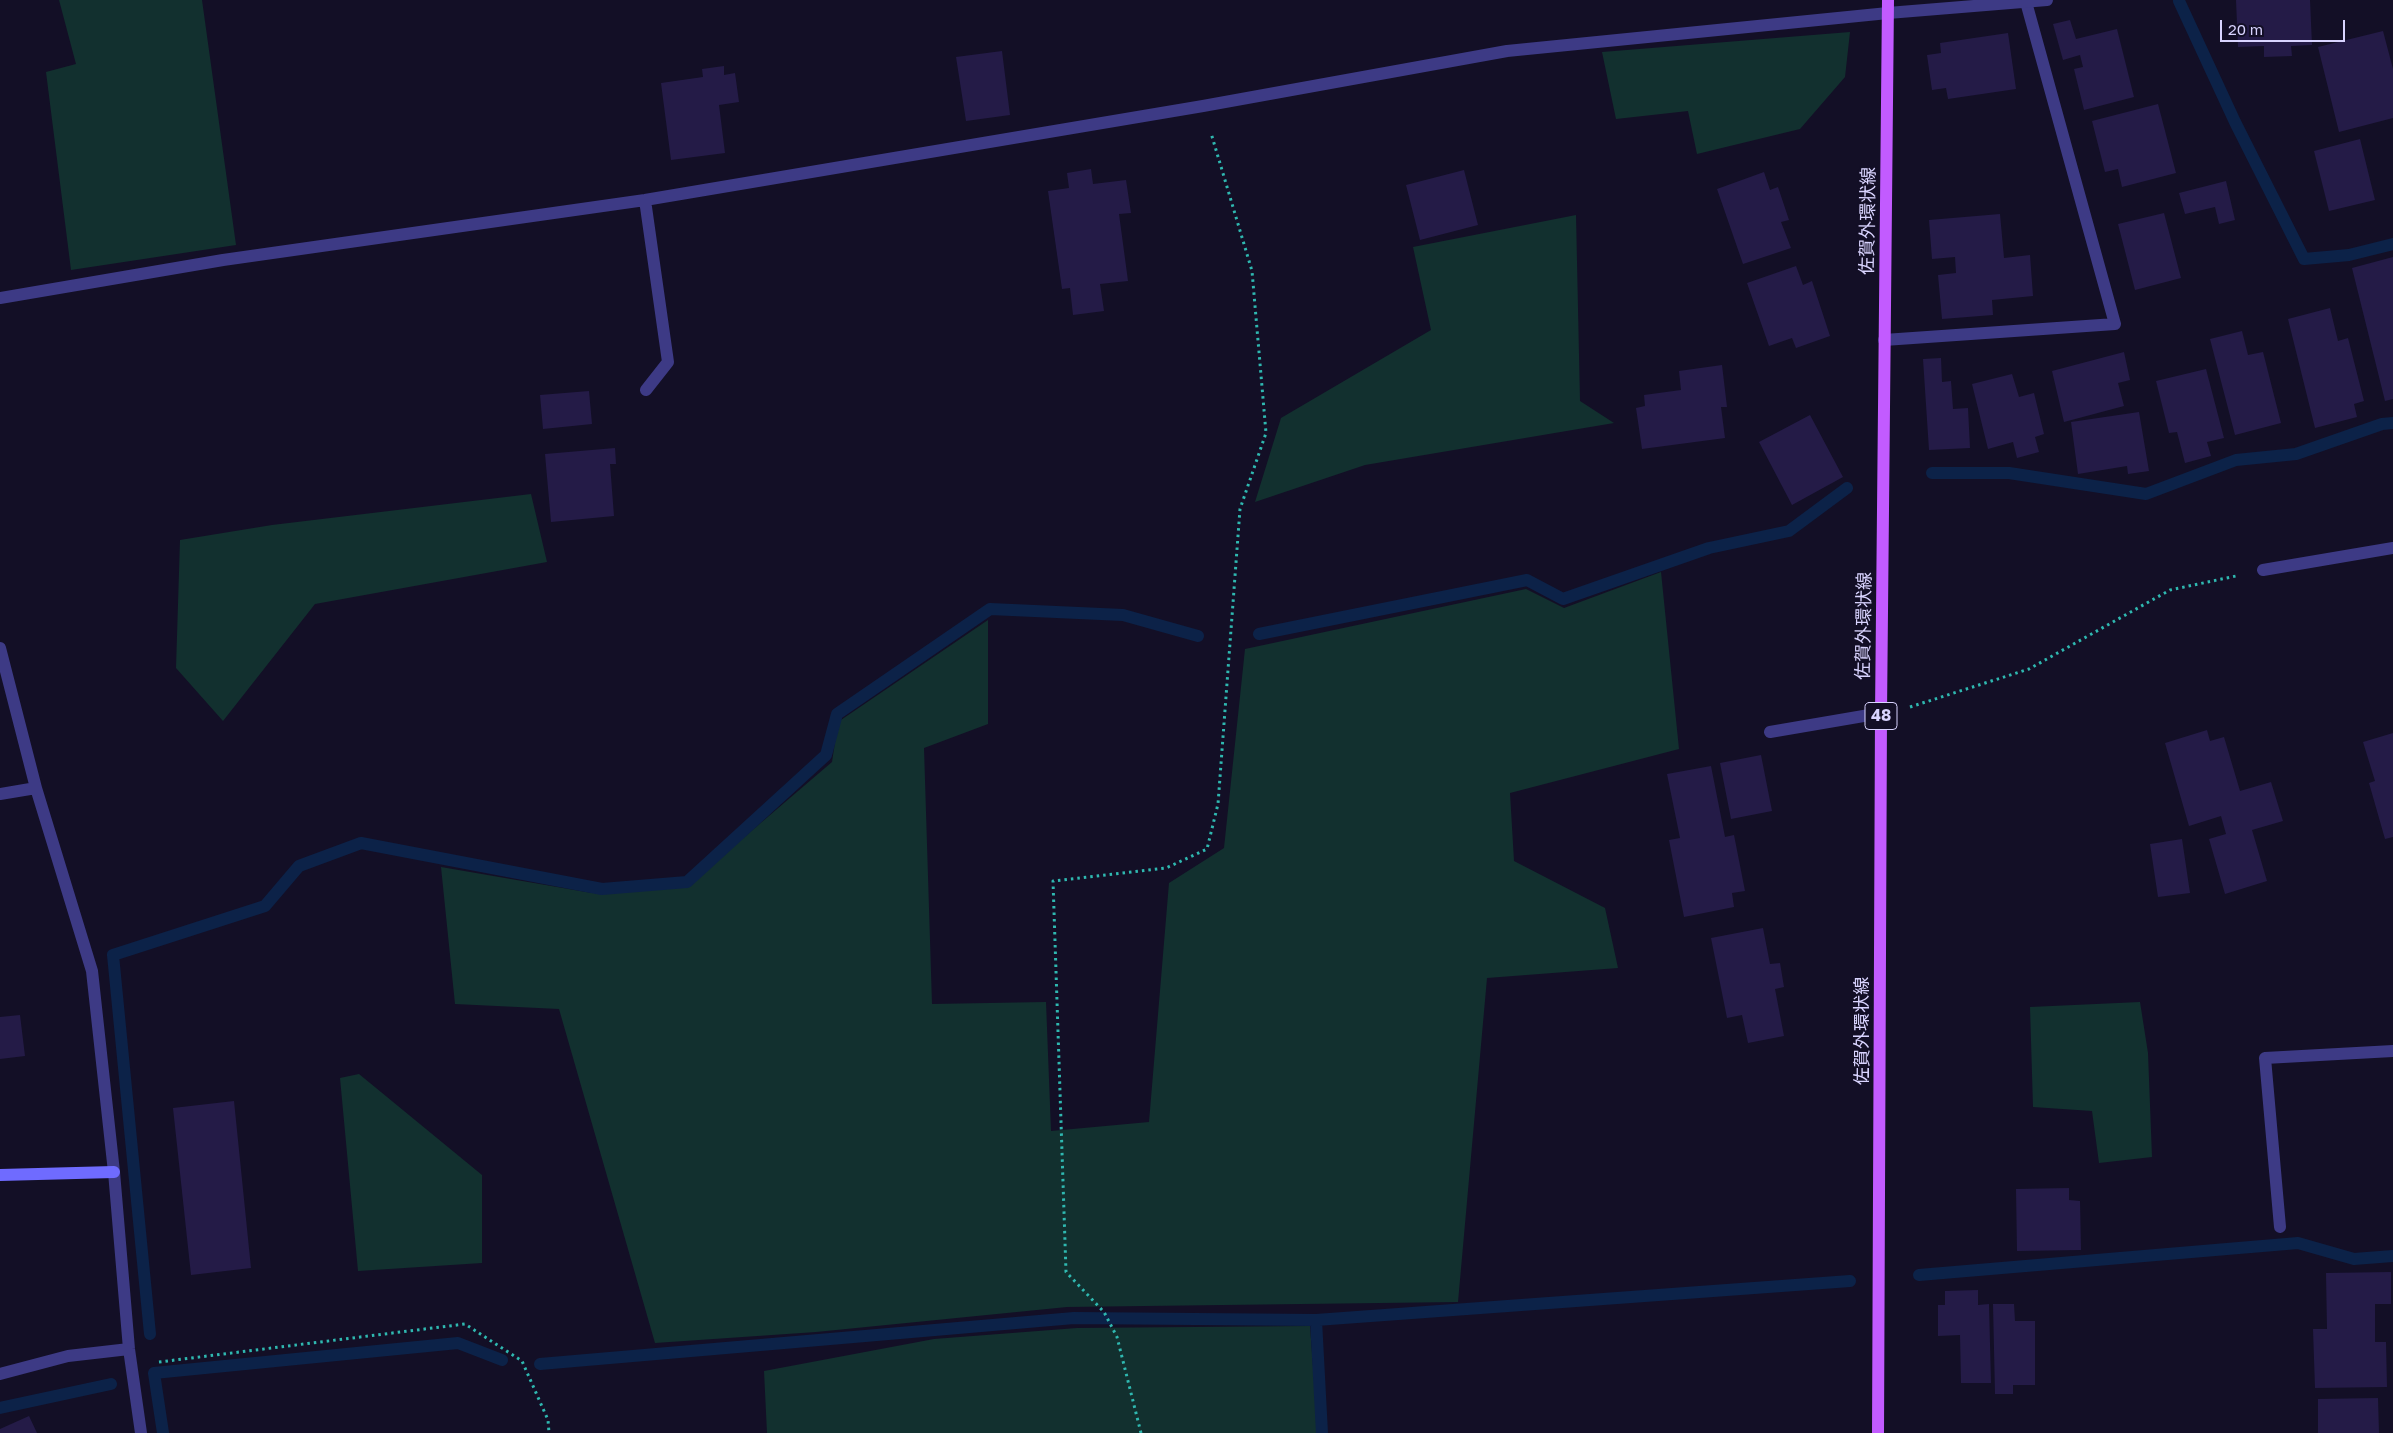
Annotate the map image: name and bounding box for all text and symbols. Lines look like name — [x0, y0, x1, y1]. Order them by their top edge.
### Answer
scale bar — [2223, 10, 2348, 42]
text: 20 m — [2228, 20, 2263, 38]
street label: 佐賀外環状線 — [1856, 167, 1880, 275]
street label: 佐賀外環状線 — [1852, 572, 1876, 680]
road number: 48 — [1865, 702, 1897, 729]
street label: 佐賀外環状線 — [1851, 977, 1873, 1085]

